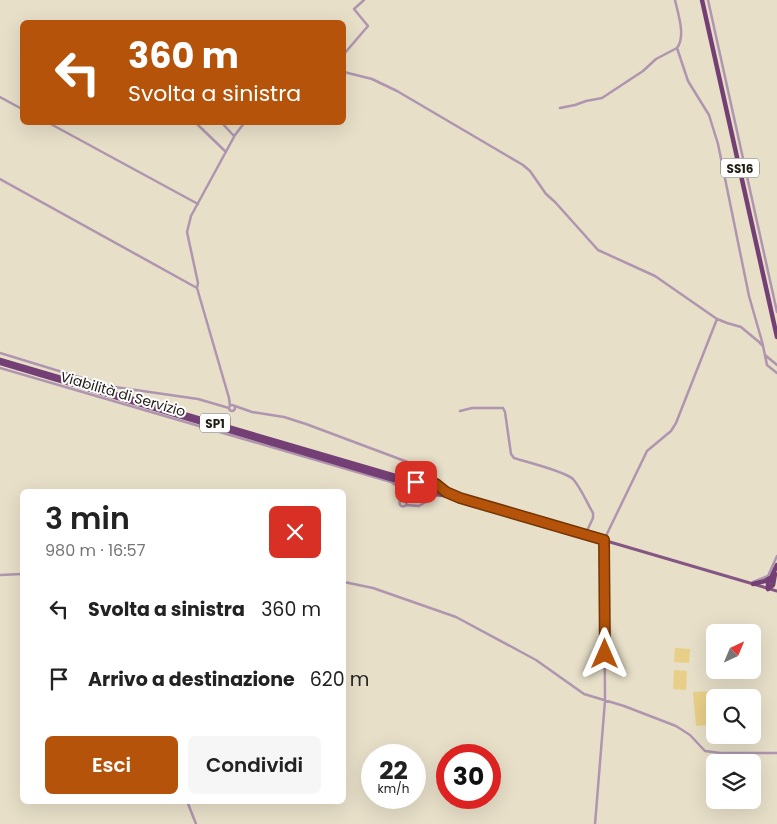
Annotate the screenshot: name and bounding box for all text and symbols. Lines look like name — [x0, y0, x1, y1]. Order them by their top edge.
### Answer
text: 360 m — [128, 31, 239, 80]
icon: left — [45, 40, 110, 105]
text: Svolta a sinistra — [128, 78, 301, 109]
road number: SS16 — [721, 158, 759, 178]
street label: Viabilità di Servizio — [58, 367, 188, 421]
road number: SP1 — [200, 413, 230, 432]
pin — [395, 461, 437, 503]
icon: arrive — [402, 468, 430, 496]
text: 3 min — [45, 497, 130, 540]
button: close — [269, 506, 321, 558]
text: 980 m · 16:57 — [45, 539, 145, 562]
icon: left — [45, 595, 73, 623]
text: Svolta a sinistra — [88, 596, 245, 623]
text: 360 m — [261, 596, 321, 623]
north arrow — [706, 624, 761, 679]
map controls — [706, 624, 761, 809]
position arrow — [578, 627, 630, 679]
icon: arrive — [45, 665, 73, 693]
text: Arrivo a destinazione — [88, 666, 295, 693]
text: 620 m — [310, 666, 369, 693]
button: search — [706, 689, 761, 744]
button: Esci — [45, 736, 178, 794]
button: Condividi — [188, 736, 321, 794]
speed limit sign: 30 — [436, 744, 501, 809]
text: 22 — [379, 753, 408, 788]
button: layers — [706, 754, 761, 809]
text: km/h — [378, 780, 409, 797]

